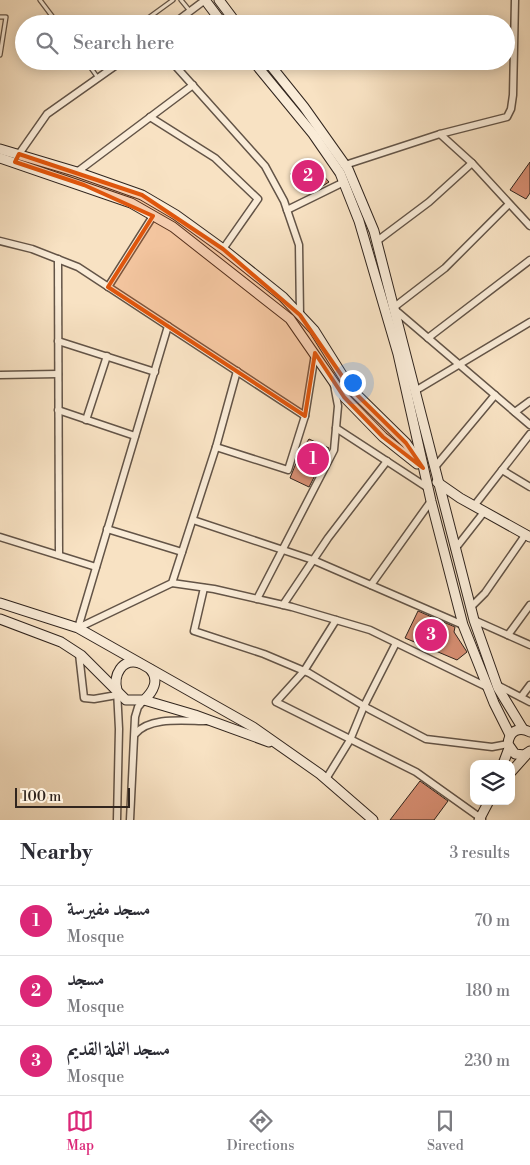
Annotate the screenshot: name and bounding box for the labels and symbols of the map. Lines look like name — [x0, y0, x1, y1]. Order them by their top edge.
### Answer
pin: 2 — [292, 157, 324, 195]
your location — [340, 370, 366, 396]
pin: 1 — [297, 440, 329, 478]
pin: 3 — [415, 616, 447, 654]
scale bar — [15, 785, 130, 808]

